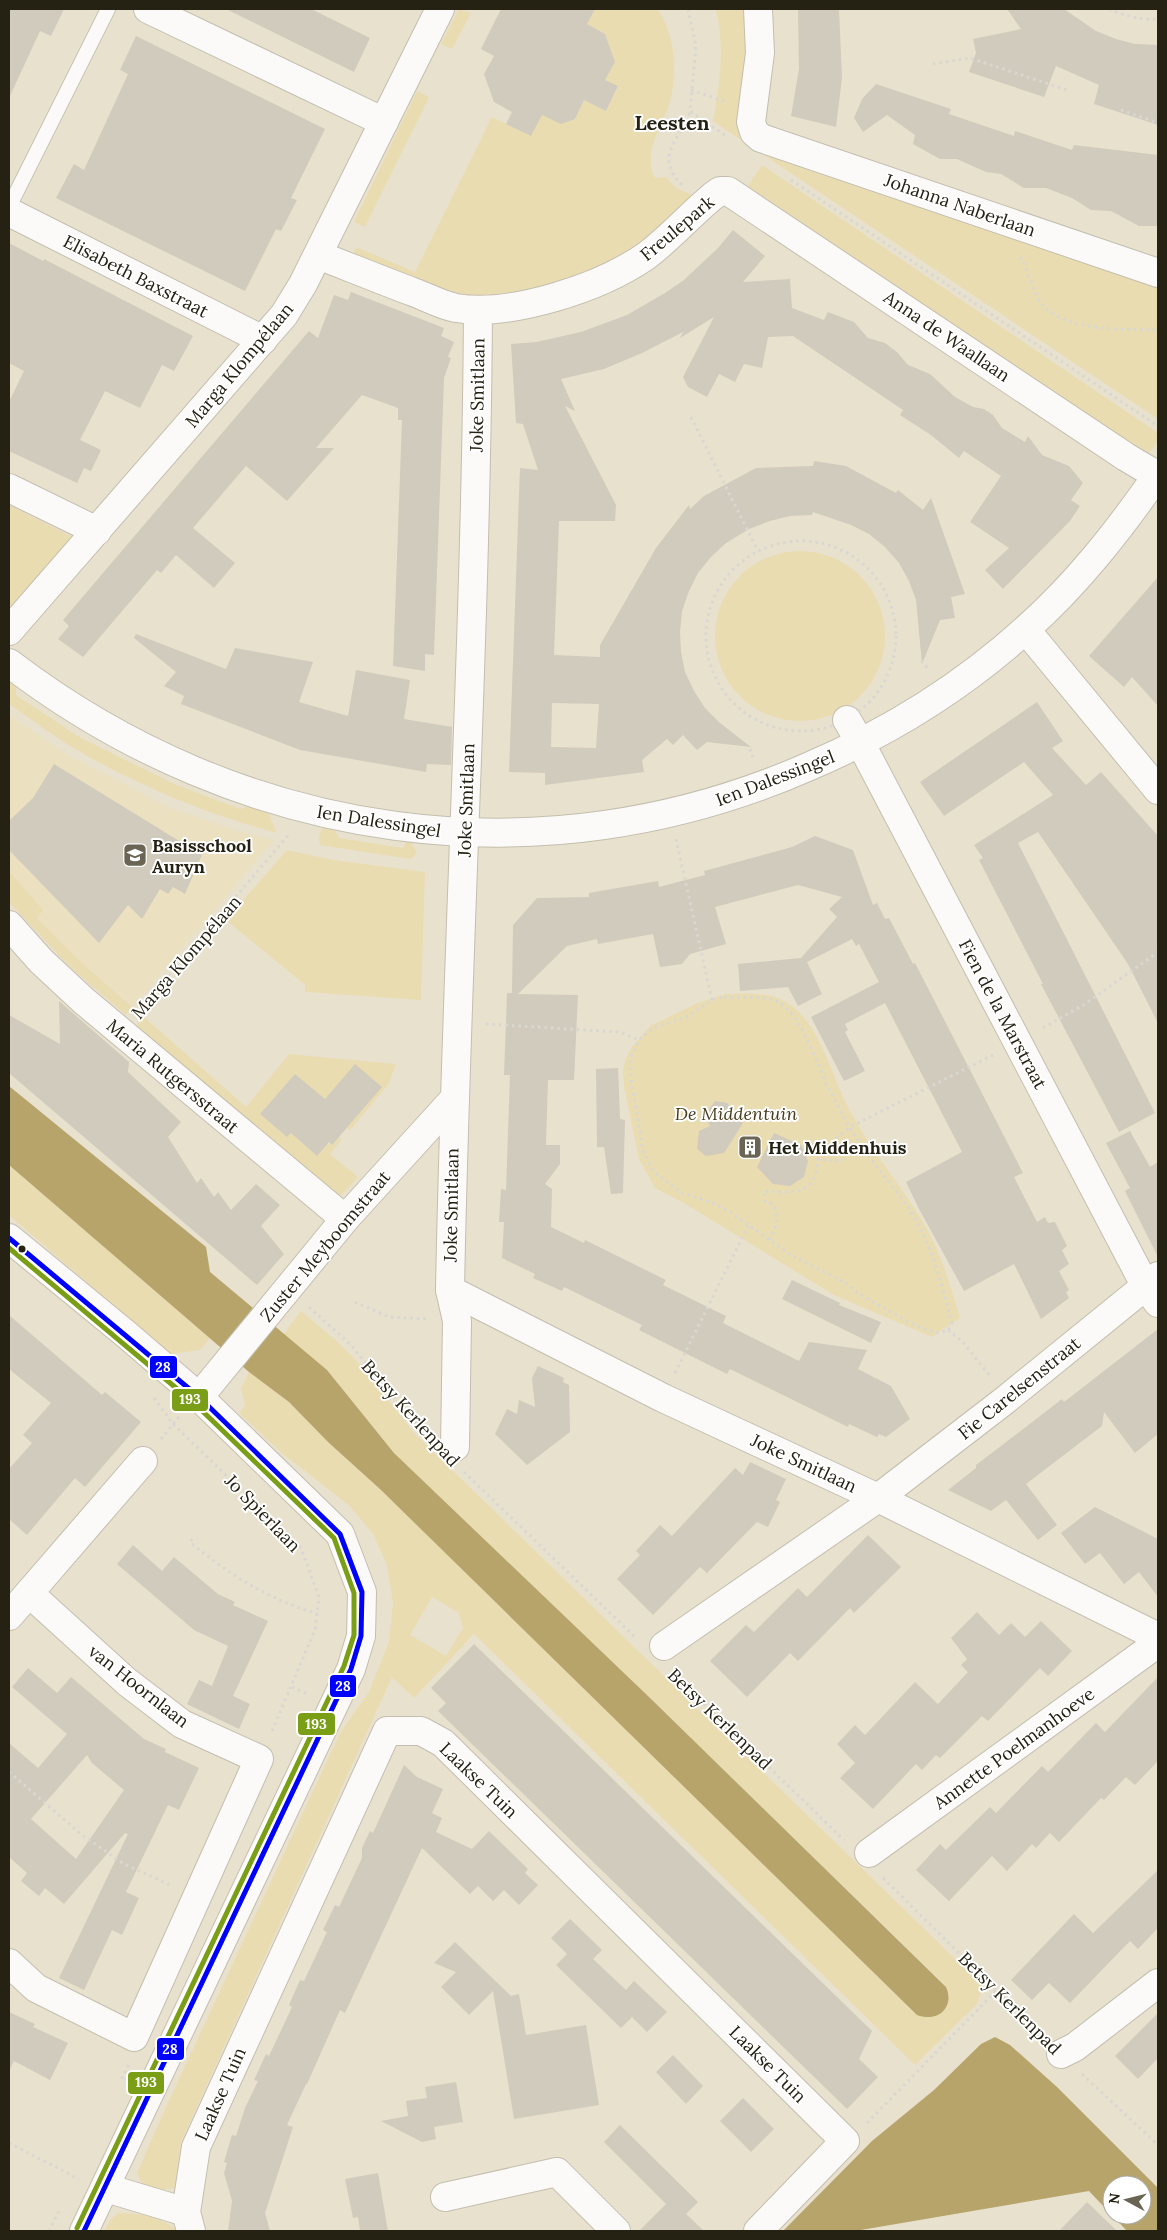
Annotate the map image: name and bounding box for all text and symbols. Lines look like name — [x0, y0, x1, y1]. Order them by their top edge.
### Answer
district label: Leesten — [634, 110, 710, 135]
street label: Johanna Naberlaan — [880, 168, 1039, 242]
street label: Freulepark — [635, 190, 719, 266]
street label: Elisabeth Baxstraat — [60, 229, 212, 323]
street label: Anna de Waallaan — [879, 285, 1015, 387]
street label: Marga Klompélaan — [180, 298, 298, 432]
street label: Joke Smitlaan — [464, 338, 489, 453]
street label: Joke Smitlaan — [452, 743, 479, 858]
street label: Ien Dalessingel — [712, 745, 838, 811]
street label: Ien Dalessingel — [315, 800, 443, 842]
place label: Basisschool Auryn — [152, 834, 252, 878]
school or university icon: Basisschool Auryn — [122, 842, 148, 868]
street label: Marga Klompélaan — [126, 890, 246, 1023]
street label: Fien de la Marstraat — [954, 935, 1052, 1093]
street label: Maria Rutgersstraat — [102, 1014, 244, 1138]
park label: De Middentuin — [675, 1102, 797, 1125]
building icon: Het Middenhuis — [737, 1134, 763, 1160]
place label: Het Middenhuis — [768, 1136, 907, 1159]
street label: Joke Smitlaan — [438, 1148, 463, 1263]
street label: Zuster Meyboomstraat — [255, 1166, 395, 1326]
unlabelled marker — [17, 1244, 27, 1254]
street label: Fie Carelsenstraat — [953, 1332, 1085, 1444]
line badge: 28 — [149, 1355, 178, 1379]
street label: Betsy Kerlenpad — [357, 1355, 465, 1471]
text: 28 — [155, 1358, 171, 1376]
line badge: 193 — [171, 1388, 209, 1412]
text: 193 — [179, 1390, 201, 1408]
street label: Joke Smitlaan — [747, 1428, 861, 1498]
street label: Jo Spierlaan — [219, 1468, 306, 1557]
street label: van Hoornlaan — [84, 1639, 194, 1733]
street label: Betsy Kerlenpad — [663, 1663, 777, 1775]
line badge: 28 — [329, 1674, 357, 1698]
text: 28 — [335, 1677, 351, 1695]
street label: Annette Poelmanhoeve — [928, 1682, 1099, 1815]
line badge: 193 — [297, 1712, 336, 1736]
text: 193 — [305, 1715, 327, 1733]
street label: Laakse Tuin — [435, 1737, 523, 1823]
street label: Betsy Kerlenpad — [954, 1947, 1066, 2059]
street label: Laakse Tuin — [725, 2021, 811, 2107]
line badge: 28 — [156, 2037, 185, 2061]
text: 28 — [162, 2040, 178, 2058]
street label: Laakse Tuin — [189, 2044, 251, 2144]
line badge: 193 — [127, 2071, 165, 2095]
text: 193 — [135, 2073, 157, 2091]
north arrow — [1102, 2175, 1152, 2225]
text: N — [1105, 2192, 1124, 2205]

